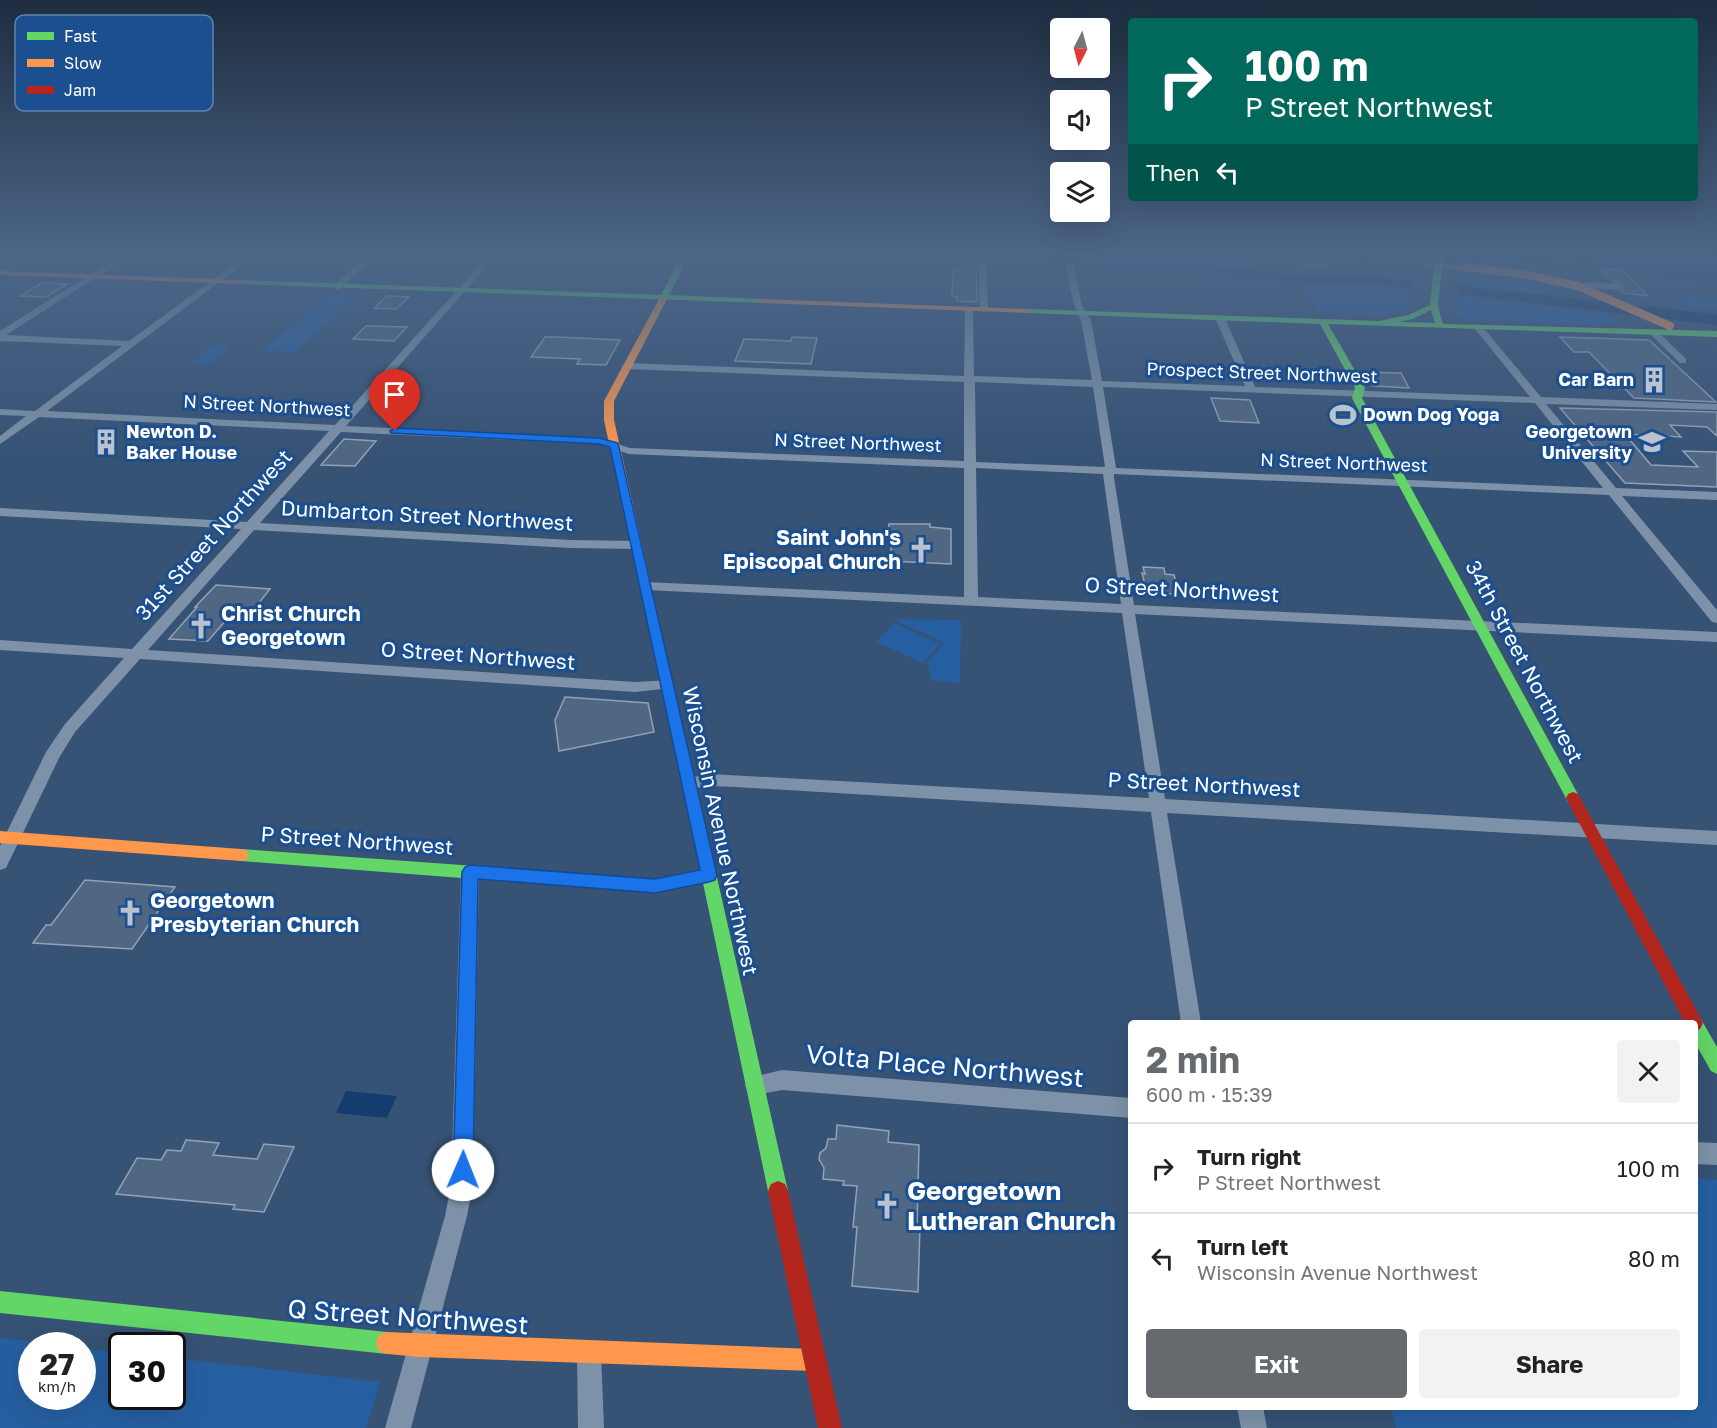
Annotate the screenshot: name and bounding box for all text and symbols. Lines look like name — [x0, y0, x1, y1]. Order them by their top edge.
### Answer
legend — [15, 15, 213, 111]
north arrow — [1050, 18, 1110, 78]
map controls — [1050, 18, 1110, 222]
text: Fast — [64, 26, 97, 46]
text: 100 m — [1245, 40, 1368, 90]
icon: right — [1146, 42, 1224, 120]
text: Slow — [64, 53, 102, 73]
text: Jam — [64, 80, 96, 100]
button: sound — [1050, 90, 1110, 150]
text: P Street Northwest — [1245, 91, 1493, 123]
icon: left — [1211, 156, 1244, 189]
text: Then — [1146, 159, 1199, 186]
button: layers — [1050, 162, 1110, 222]
street label: Prospect Street Northwest — [1146, 357, 1378, 387]
building icon: Car Barn — [1639, 365, 1669, 395]
place label: Car Barn — [1558, 368, 1634, 390]
pin — [369, 369, 420, 431]
icon: arrive — [378, 378, 411, 411]
street label: N Street Northwest — [183, 390, 351, 420]
sports icon: Down Dog Yoga — [1328, 400, 1358, 430]
place label: Down Dog Yoga — [1363, 403, 1499, 425]
place label: Newton D. Baker House — [126, 420, 238, 463]
place label: Georgetown University — [1525, 420, 1632, 463]
building icon: Newton D. Baker House — [91, 427, 121, 457]
school or university icon: Georgetown University — [1637, 427, 1667, 457]
street label: N Street Northwest — [774, 428, 942, 456]
street label: 31st Street Northwest — [130, 443, 297, 625]
street label: N Street Northwest — [1260, 448, 1428, 476]
street label: Dumbarton Street Northwest — [280, 494, 574, 536]
place label: Saint John's Episcopal Church — [723, 524, 901, 574]
church icon: Saint John's Episcopal Church — [906, 535, 936, 565]
street label: 34th Street Northwest — [1460, 556, 1589, 767]
street label: O Street Northwest — [1084, 571, 1280, 607]
place label: Christ Church Georgetown — [221, 600, 361, 650]
church icon: Christ Church Georgetown — [186, 611, 216, 641]
street label: O Street Northwest — [380, 635, 576, 675]
street label: Wisconsin Avenue Northwest — [678, 684, 764, 978]
street label: P Street Northwest — [1107, 766, 1301, 802]
street label: P Street Northwest — [260, 820, 454, 860]
place label: Georgetown Presbyterian Church — [150, 887, 359, 937]
church icon: Georgetown Presbyterian Church — [115, 898, 145, 928]
street label: Volta Place Northwest — [805, 1038, 1085, 1093]
text: 2 min — [1146, 1038, 1240, 1081]
button: close — [1617, 1040, 1680, 1103]
text: 600 m · 15:39 — [1146, 1082, 1273, 1106]
position arrow — [431, 1138, 495, 1202]
text: Turn right — [1197, 1143, 1301, 1170]
icon: right — [1146, 1152, 1179, 1185]
text: 100 m — [1617, 1155, 1680, 1182]
text: P Street Northwest — [1197, 1170, 1381, 1194]
place label: Georgetown Lutheran Church — [907, 1175, 1116, 1236]
church icon: Georgetown Lutheran Church — [872, 1191, 902, 1221]
text: Turn left — [1197, 1233, 1288, 1260]
icon: left — [1146, 1242, 1179, 1275]
text: 80 m — [1628, 1245, 1680, 1272]
text: Wisconsin Avenue Northwest — [1197, 1260, 1478, 1284]
street label: Q Street Northwest — [287, 1293, 530, 1340]
button: Exit — [1146, 1329, 1407, 1398]
button: Share — [1419, 1329, 1680, 1398]
speed limit sign: 30 — [108, 1332, 186, 1410]
text: 27 — [40, 1346, 74, 1382]
text: km/h — [38, 1377, 76, 1395]

